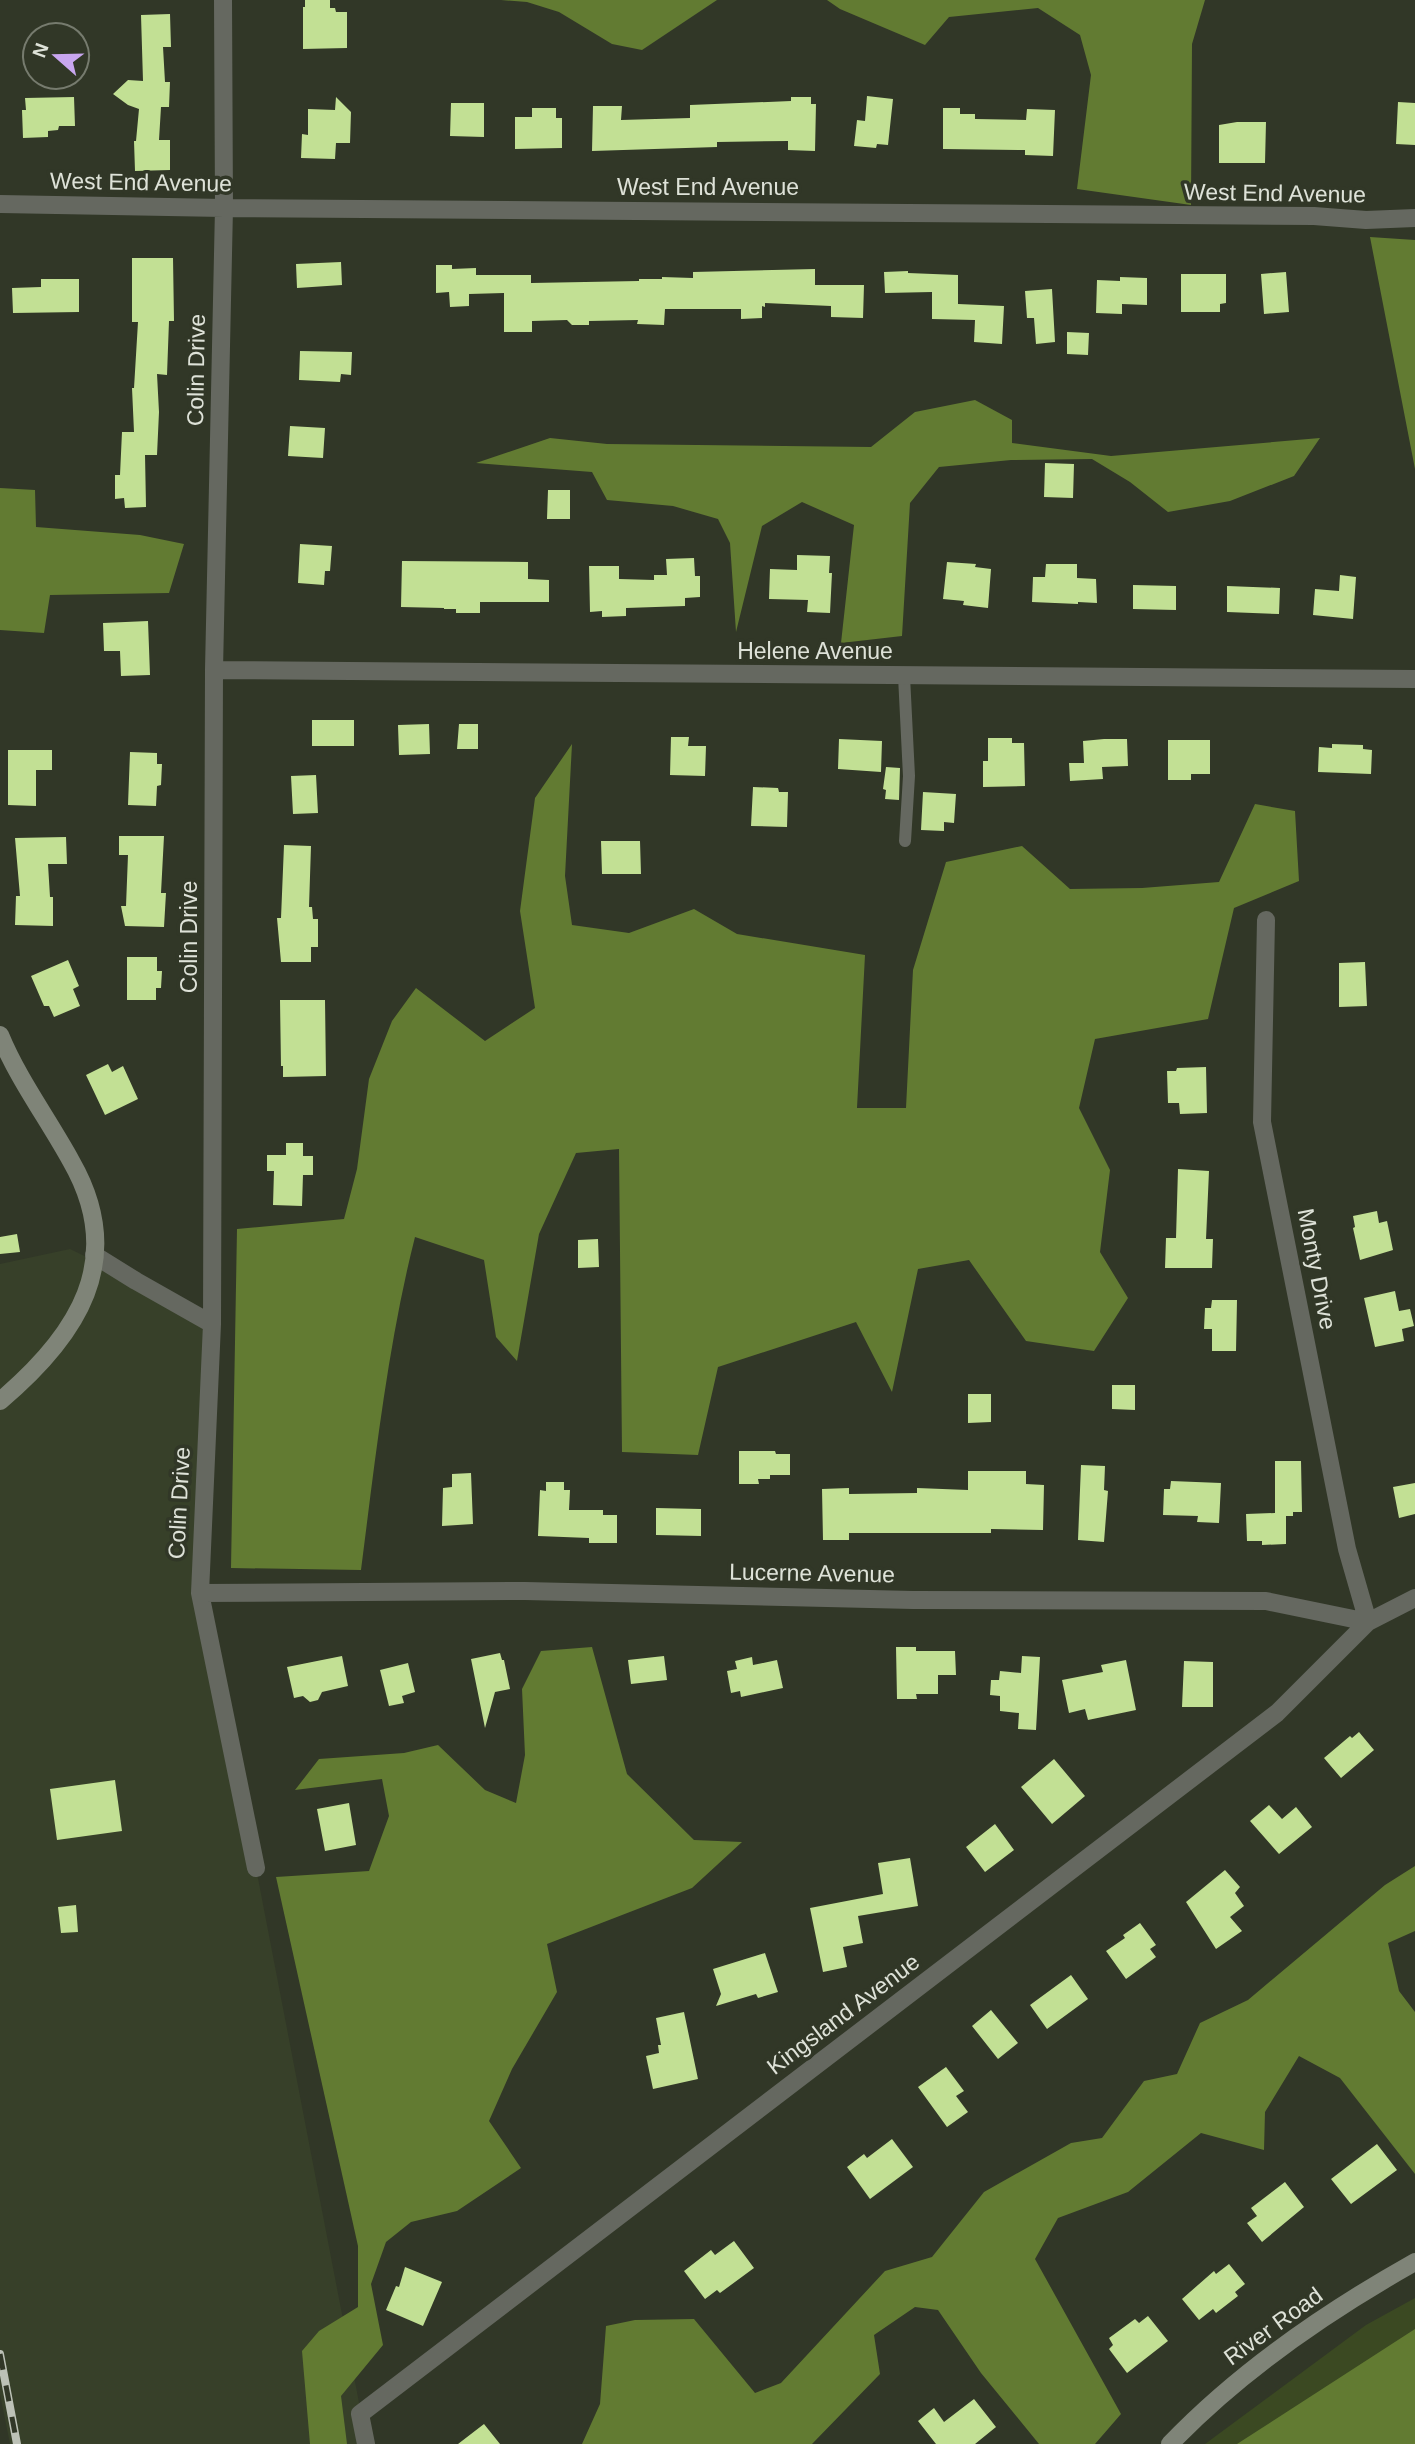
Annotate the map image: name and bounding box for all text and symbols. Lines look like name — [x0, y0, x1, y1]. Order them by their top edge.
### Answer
north arrow — [21, 21, 91, 91]
text: N — [28, 40, 53, 60]
street label: West End Avenue — [50, 167, 232, 197]
street label: West End Avenue — [617, 174, 799, 200]
street label: West End Avenue — [1184, 178, 1366, 208]
street label: Colin Drive — [182, 314, 210, 426]
street label: Helene Avenue — [737, 638, 893, 664]
street label: Colin Drive — [176, 881, 202, 993]
street label: Monty Drive — [1293, 1206, 1341, 1332]
street label: Colin Drive — [163, 1446, 195, 1560]
street label: Lucerne Avenue — [729, 1559, 895, 1587]
street label: Kingsland Avenue — [762, 1948, 924, 2080]
street label: River Road — [1219, 2282, 1327, 2370]

